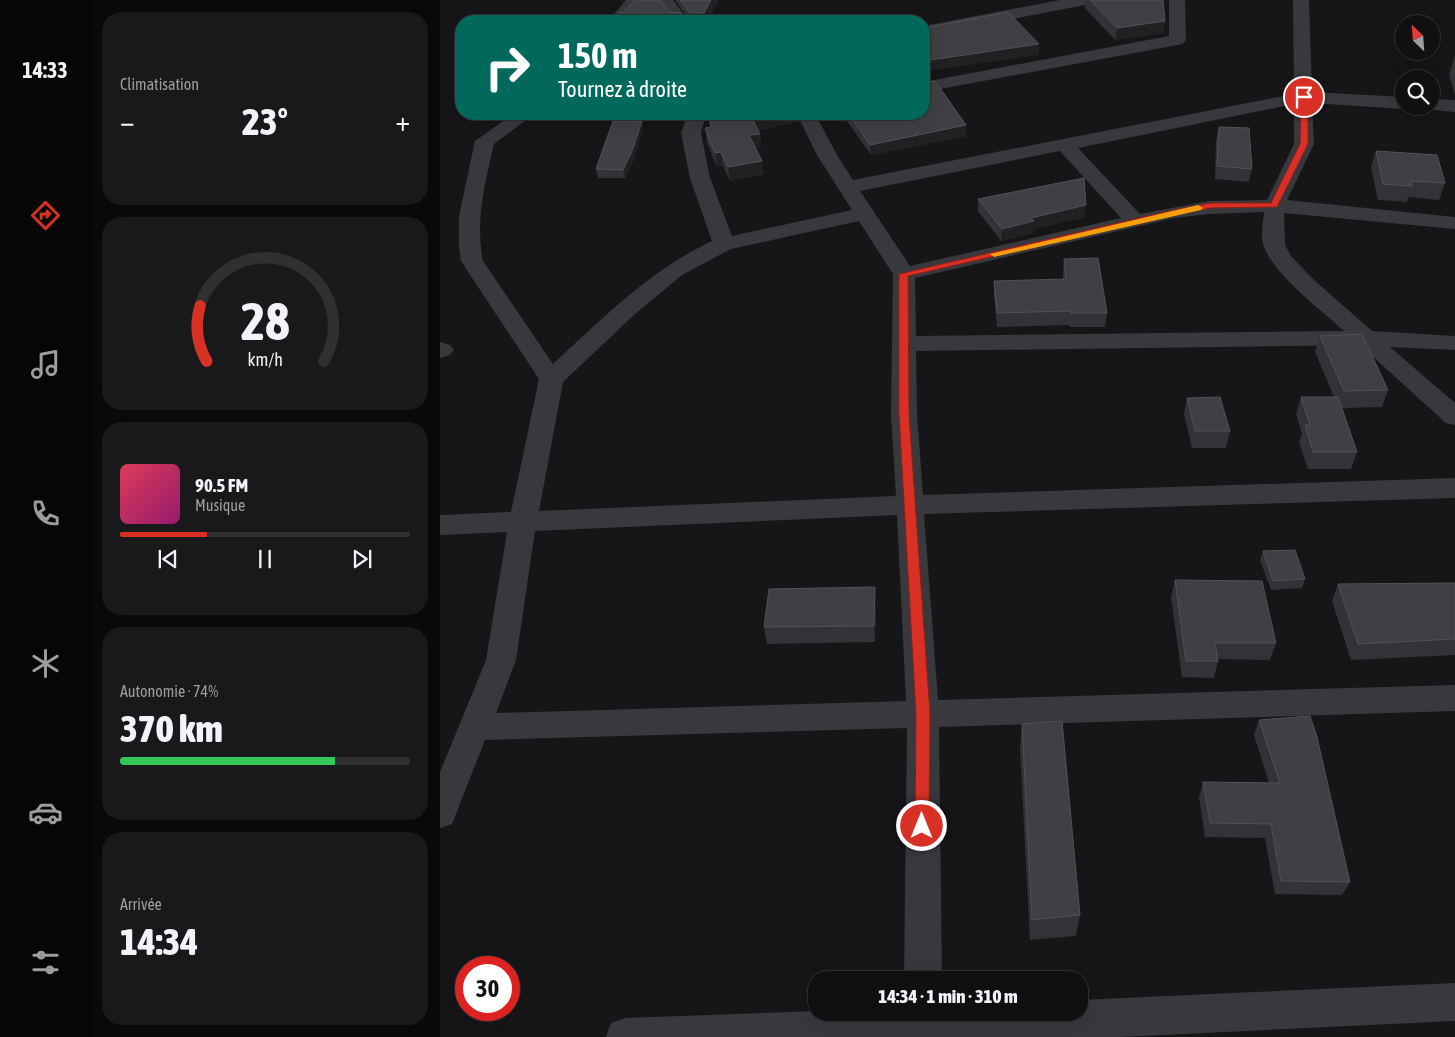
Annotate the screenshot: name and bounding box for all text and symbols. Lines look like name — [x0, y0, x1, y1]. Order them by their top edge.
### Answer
north arrow — [1395, 15, 1440, 60]
map controls — [1395, 15, 1440, 115]
icon: right — [475, 35, 540, 100]
text: 150 m — [558, 35, 637, 75]
text: 14:33 — [22, 57, 68, 83]
button: search — [1395, 70, 1440, 115]
text: Climatisation — [120, 75, 199, 93]
text: Tournez à droite — [558, 76, 687, 102]
pin — [1283, 76, 1325, 118]
icon: arrive — [1290, 83, 1318, 111]
text: 23° — [242, 100, 288, 143]
text: − — [120, 105, 135, 137]
text: + — [395, 105, 410, 137]
icon: directions — [28, 198, 63, 233]
text: 28 — [241, 291, 289, 351]
icon: music — [28, 347, 63, 382]
text: km/h — [247, 349, 283, 370]
text: 90.5 FM — [195, 474, 248, 496]
icon: phone — [28, 496, 63, 531]
text: Musique — [195, 496, 245, 514]
icon: previous — [154, 545, 182, 573]
icon: pause — [251, 545, 279, 573]
icon: next — [348, 545, 376, 573]
icon: climate — [28, 646, 63, 681]
text: Autonomie · 74% — [120, 682, 218, 700]
text: 370 km — [120, 707, 223, 750]
icon: car — [28, 795, 63, 830]
position arrow — [895, 799, 947, 851]
text: Arrivée — [120, 895, 162, 913]
text: 14:34 — [120, 920, 198, 963]
icon: filters — [28, 945, 63, 980]
speed limit sign: 30 — [455, 956, 520, 1021]
text: 14:34 · 1 min · 310 m — [878, 985, 1018, 1007]

